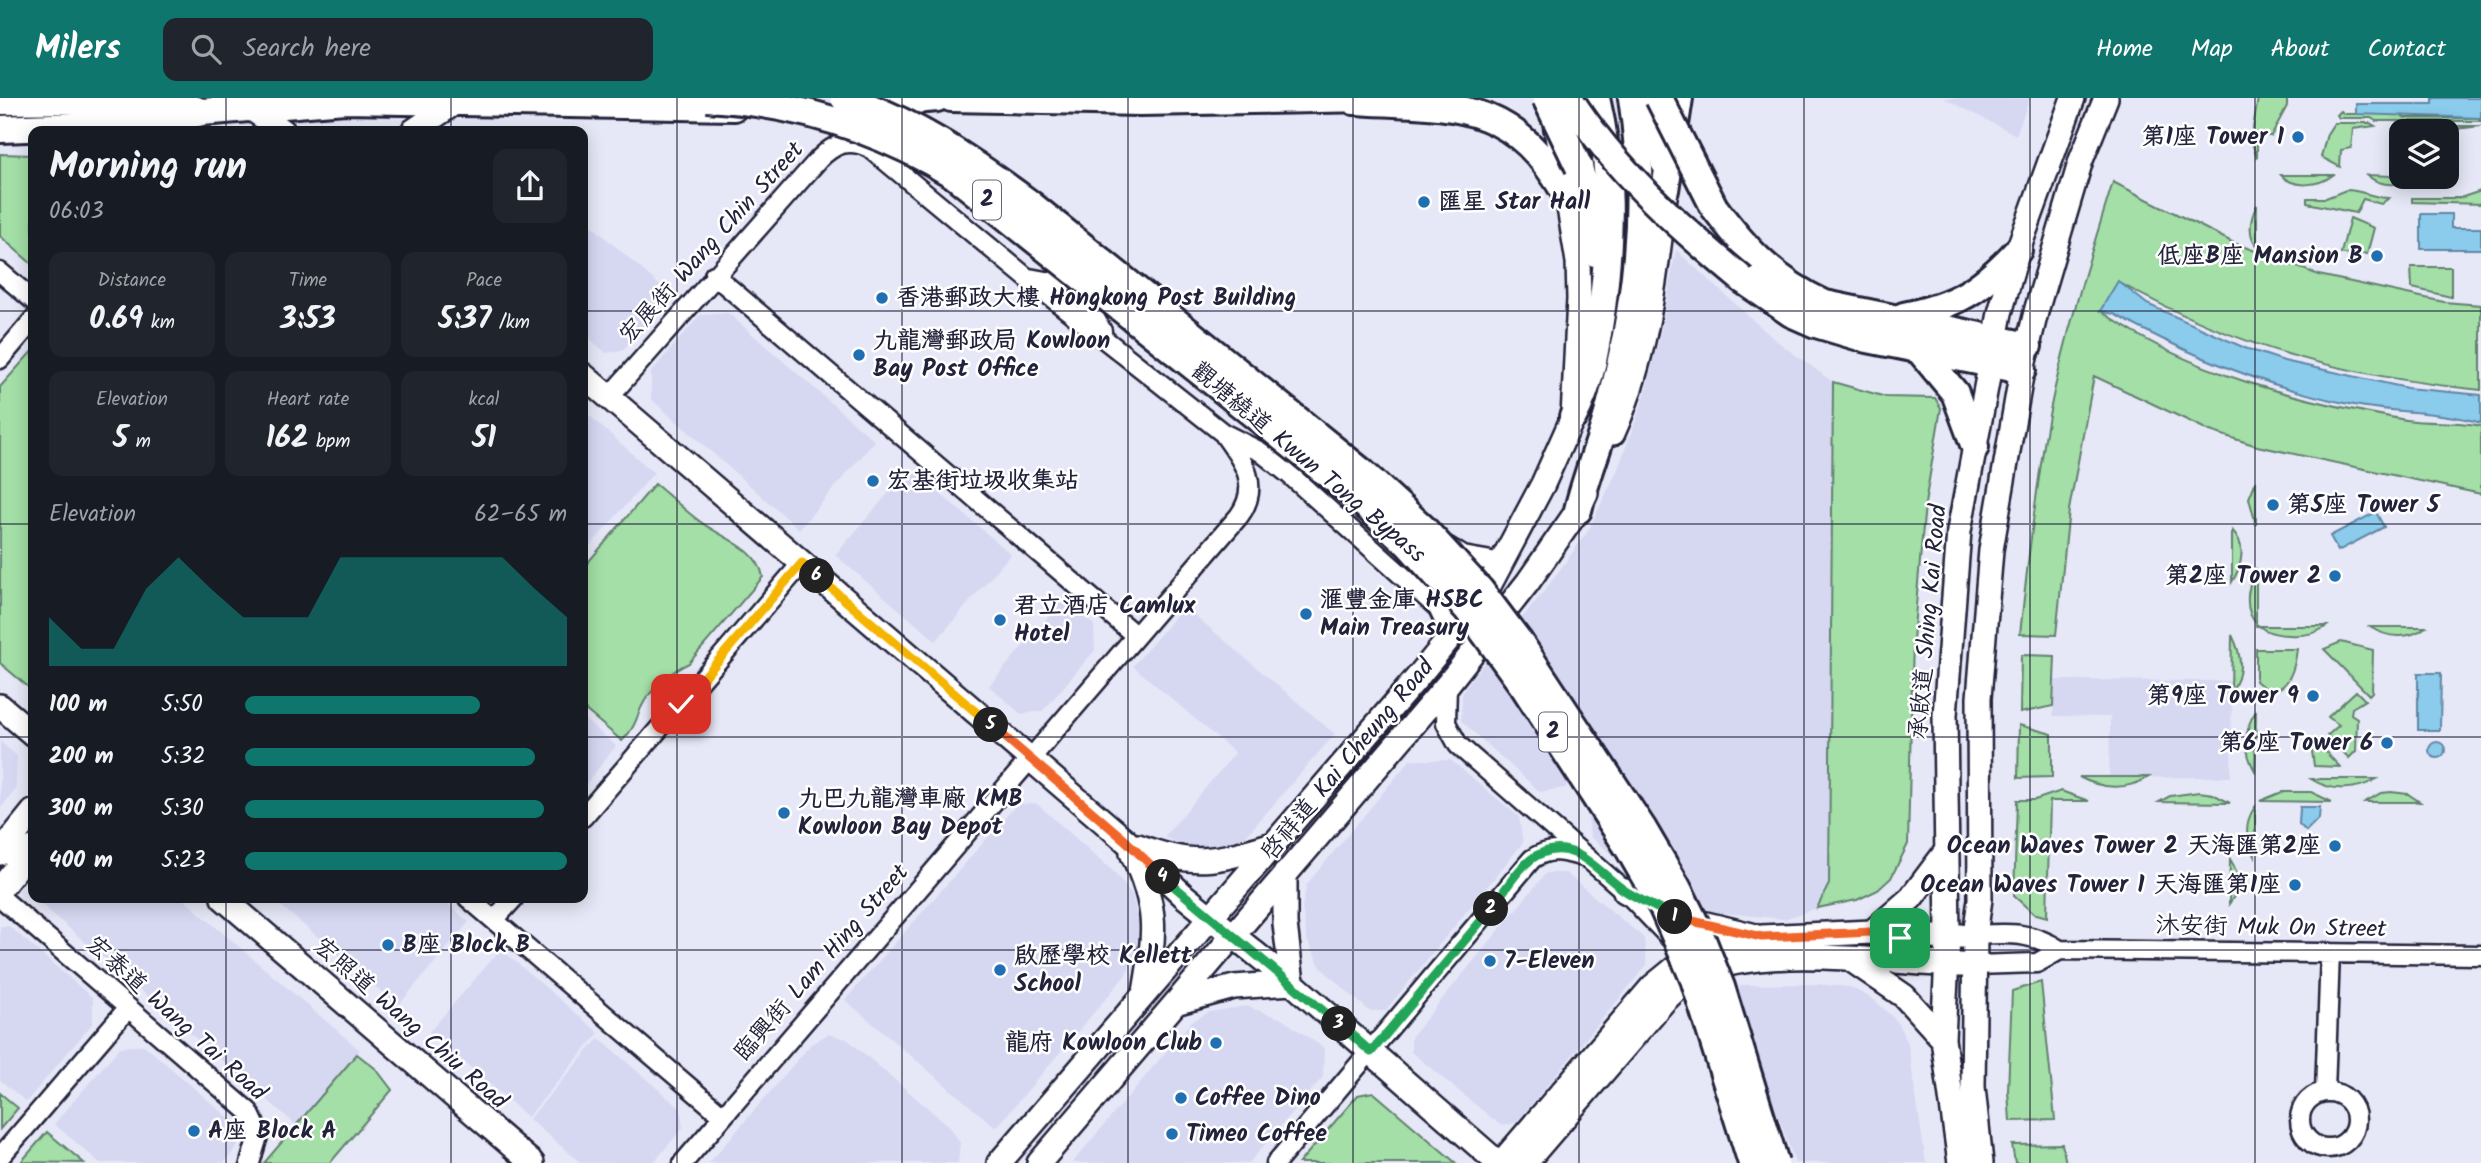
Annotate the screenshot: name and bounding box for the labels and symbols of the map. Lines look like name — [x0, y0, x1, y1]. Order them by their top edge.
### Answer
place label: 第1座 Tower 1 — [2142, 118, 2285, 157]
marker: 第1座 Tower 1 — [2290, 129, 2306, 145]
street label: 宏展街 Wang Chin Street — [610, 132, 815, 353]
road number: 2 — [973, 180, 1001, 220]
place label: 匯星 Star Hall — [1438, 183, 1591, 222]
marker: 匯星 Star Hall — [1416, 194, 1432, 210]
place label: 低座B座 Mansion B — [2157, 237, 2363, 276]
marker: 低座B座 Mansion B — [2369, 248, 2385, 264]
place label: 香港郵政大樓 Hongkong Post Building — [896, 279, 1296, 318]
marker: 香港郵政大樓 Hongkong Post Building — [874, 290, 890, 306]
place label: 九龍灣郵政局 Kowloon Bay Post Office — [873, 322, 1110, 389]
marker: 九龍灣郵政局 Kowloon Bay Post Office — [851, 347, 867, 363]
street label: 觀塘繞道 Kwun Tong Bypass — [1182, 353, 1434, 573]
place label: 宏基街垃圾收集站 — [887, 462, 1079, 501]
marker: 宏基街垃圾收集站 — [865, 473, 881, 489]
place label: 第5座 Tower 5 — [2287, 486, 2441, 525]
marker: 第5座 Tower 5 — [2265, 497, 2281, 513]
street label: 承啟道 Shing Kai Road — [1899, 502, 1959, 741]
place label: 第2座 Tower 2 — [2165, 557, 2321, 596]
pin: 6 — [800, 559, 834, 594]
marker: 第2座 Tower 2 — [2327, 568, 2343, 584]
place label: 滙豐金庫 HSBC Main Treasury — [1320, 581, 1484, 648]
place label: 君立酒店 Camlux Hotel — [1014, 587, 1196, 654]
marker: 滙豐金庫 HSBC Main Treasury — [1298, 606, 1314, 622]
marker: 君立酒店 Camlux Hotel — [992, 612, 1008, 628]
street label: 啓祥道 Kai Cheung Road — [1251, 649, 1445, 870]
pin — [651, 674, 711, 734]
place label: 第9座 Tower 9 — [2147, 677, 2299, 716]
marker: 第9座 Tower 9 — [2305, 688, 2321, 704]
pin: 5 — [974, 708, 1009, 742]
road number: 2 — [1539, 712, 1567, 752]
place label: 第6座 Tower 6 — [2219, 724, 2373, 763]
marker: 第6座 Tower 6 — [2379, 735, 2395, 751]
place label: 九巴九龍灣車廠 KMB Kowloon Bay Depot — [798, 780, 1023, 847]
marker: 九巴九龍灣車廠 KMB Kowloon Bay Depot — [776, 805, 792, 821]
place label: Ocean Waves Tower 2 天海匯第2座 — [1947, 827, 2321, 866]
marker: Ocean Waves Tower 2 天海匯第2座 — [2327, 838, 2343, 854]
street label: 臨興街 Lam Hing Street — [725, 855, 920, 1071]
pin: 4 — [1146, 860, 1180, 894]
place label: Ocean Waves Tower 1 天海匯第1座 — [1920, 866, 2281, 905]
marker: Ocean Waves Tower 1 天海匯第1座 — [2287, 877, 2303, 893]
pin: 2 — [1474, 892, 1508, 926]
pin: 1 — [1658, 900, 1692, 934]
street label: 沐安街 Muk On Street — [2155, 906, 2388, 950]
pin — [1870, 908, 1930, 968]
place label: B座 Block B — [402, 926, 530, 965]
street label: 宏泰道 Wang Tai Road — [76, 927, 276, 1112]
street label: 宏照道 Wang Chiu Road — [304, 928, 517, 1121]
marker: B座 Block B — [380, 937, 396, 953]
place label: 啟歷學校 Kellett School — [1014, 937, 1193, 1004]
place label: 7-Eleven — [1504, 942, 1595, 981]
marker: 7-Eleven — [1482, 953, 1498, 969]
marker: 啟歷學校 Kellett School — [992, 962, 1008, 978]
pin: 3 — [1322, 1006, 1356, 1042]
place label: 龍府 Kowloon Club — [1005, 1024, 1202, 1063]
marker: 龍府 Kowloon Club — [1208, 1035, 1224, 1051]
place label: Coffee Dino — [1195, 1079, 1321, 1118]
marker: Coffee Dino — [1173, 1090, 1189, 1106]
place label: A座 Block A — [208, 1112, 337, 1151]
place label: Timeo Coffee — [1186, 1115, 1327, 1154]
marker: A座 Block A — [186, 1123, 202, 1139]
marker: Timeo Coffee — [1164, 1126, 1180, 1142]

